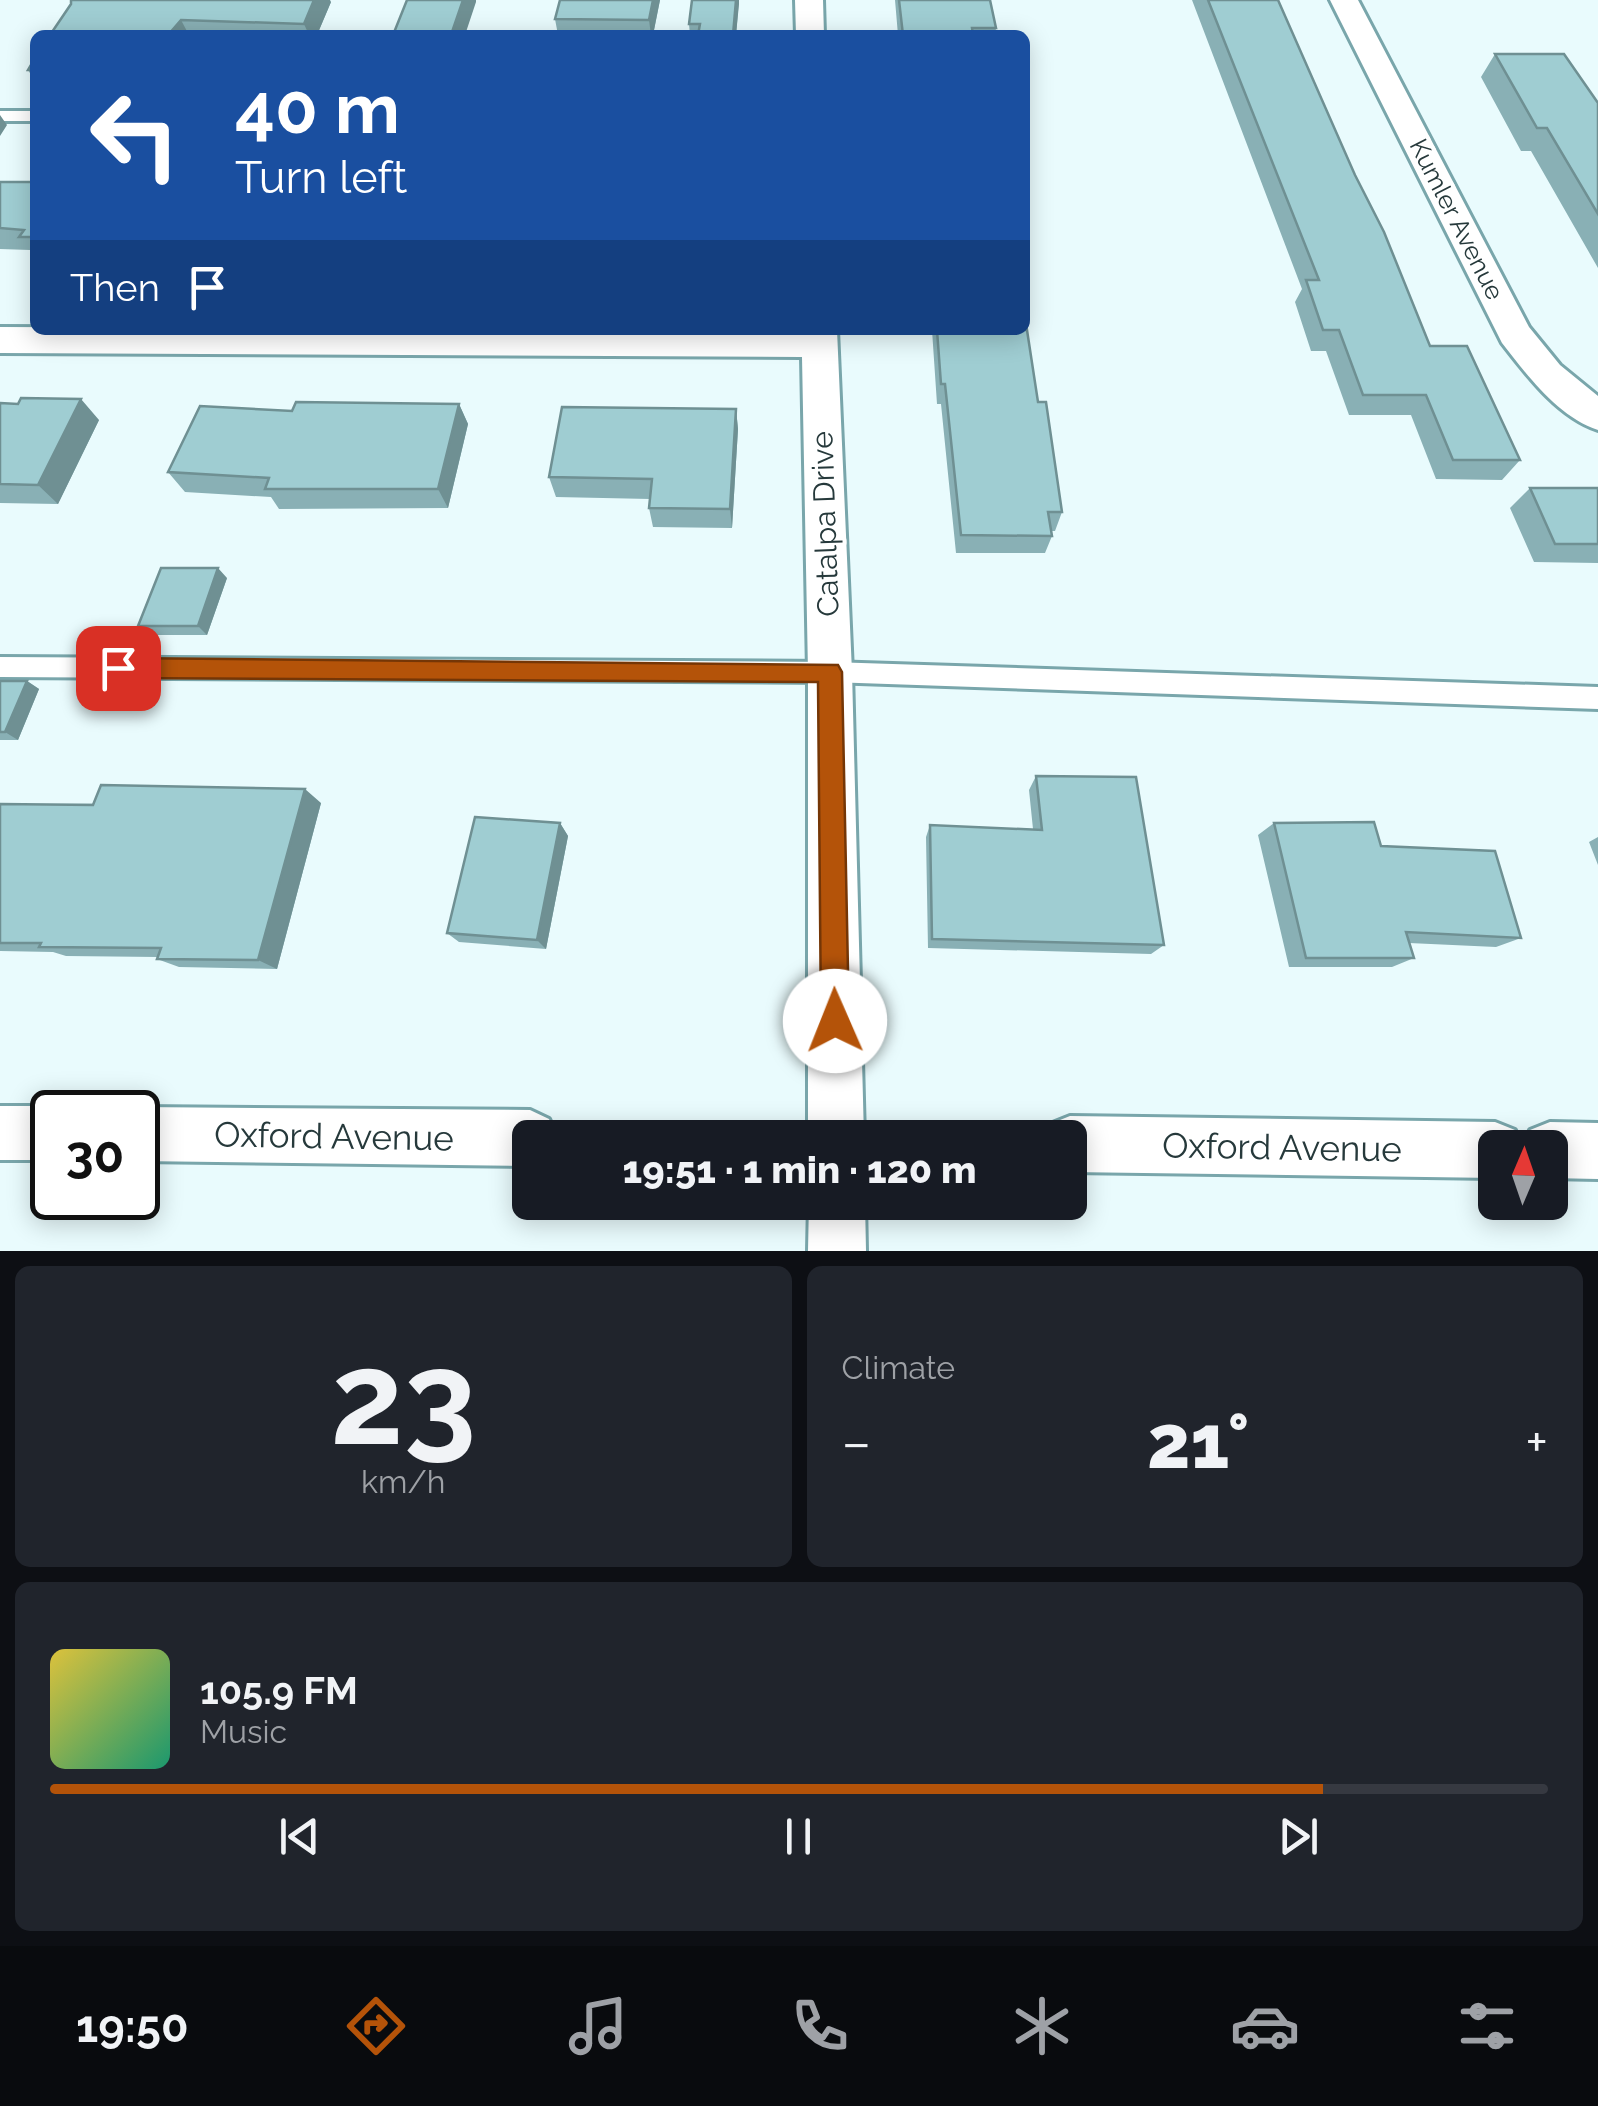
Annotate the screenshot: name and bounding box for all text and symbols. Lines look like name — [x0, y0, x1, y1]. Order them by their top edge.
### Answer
text: 40 m — [235, 67, 400, 149]
icon: left — [70, 70, 200, 200]
street label: Kumler Avenue — [1404, 134, 1510, 304]
text: Turn left — [235, 151, 407, 204]
icon: arrive — [180, 260, 235, 315]
text: Then — [70, 265, 160, 310]
street label: Catalpa Drive — [804, 431, 846, 617]
pin — [76, 626, 161, 711]
icon: arrive — [91, 641, 146, 696]
position arrow — [783, 969, 887, 1073]
speed limit sign: 30 — [30, 1090, 160, 1220]
street label: Oxford Avenue — [214, 1113, 454, 1159]
street label: Oxford Avenue — [1162, 1124, 1402, 1170]
north arrow — [1478, 1130, 1568, 1220]
map controls — [1478, 1130, 1568, 1220]
text: 19:51 · 1 min · 120 m — [623, 1147, 976, 1192]
text: 23 — [330, 1322, 476, 1474]
text: Climate — [842, 1349, 955, 1386]
text: 21° — [1147, 1397, 1249, 1486]
text: − — [842, 1410, 871, 1475]
text: + — [1525, 1410, 1548, 1475]
text: km/h — [361, 1463, 445, 1500]
text: 105.9 FM — [200, 1668, 358, 1713]
text: Music — [200, 1713, 287, 1750]
icon: previous — [272, 1809, 327, 1864]
icon: pause — [771, 1809, 826, 1864]
icon: next — [1271, 1809, 1326, 1864]
icon: directions — [341, 1991, 411, 2061]
icon: music — [563, 1991, 633, 2061]
icon: phone — [785, 1991, 855, 2061]
icon: climate — [1007, 1991, 1077, 2061]
icon: car — [1230, 1991, 1300, 2061]
icon: filters — [1452, 1991, 1522, 2061]
text: 19:50 — [76, 2000, 189, 2053]

